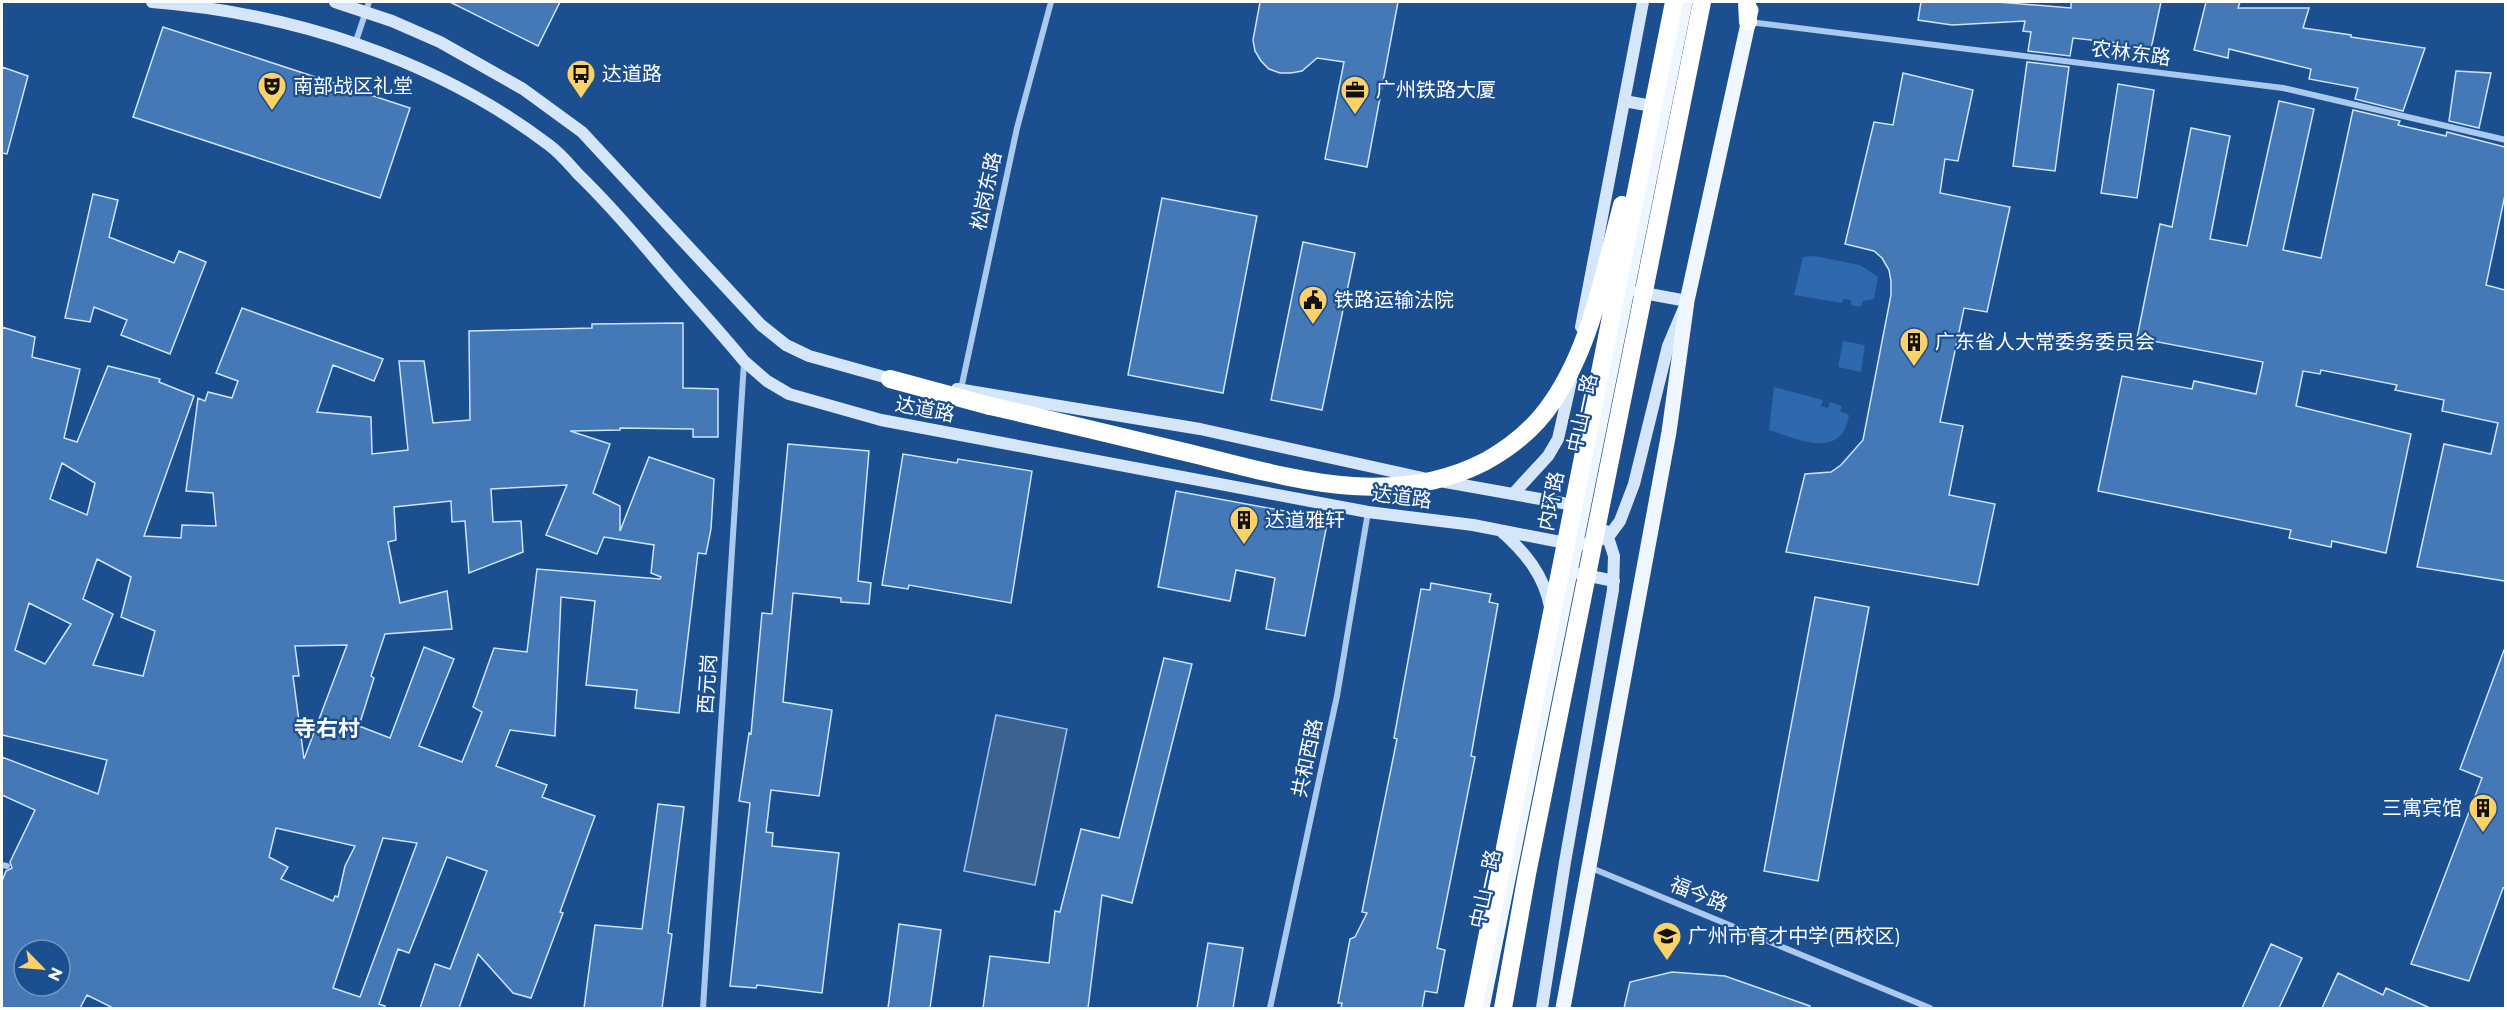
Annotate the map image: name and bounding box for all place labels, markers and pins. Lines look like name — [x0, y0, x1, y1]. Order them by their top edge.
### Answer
bus stop icon: 达道路 — [565, 58, 597, 100]
place label: 达道路 — [602, 62, 662, 86]
theatre icon: 南部战区礼堂 — [256, 70, 288, 112]
place label: 南部战区礼堂 — [293, 74, 413, 98]
office icon: 广州铁路大厦 — [1339, 74, 1371, 116]
place label: 广州铁路大厦 — [1376, 78, 1496, 102]
public building icon: 铁路运输法院 — [1297, 284, 1329, 326]
place label: 铁路运输法院 — [1334, 288, 1454, 312]
building icon: 广东省人大常委务委员会 — [1898, 326, 1930, 368]
place label: 广东省人大常委务委员会 — [1935, 330, 2155, 354]
building icon: 达道雅轩 — [1228, 504, 1260, 546]
place label: 达道雅轩 — [1265, 508, 1345, 532]
building icon: 三寓宾馆 — [2467, 792, 2499, 834]
place label: 三寓宾馆 — [2382, 796, 2462, 820]
school or university icon: 广州市育才中学(西校区) — [1651, 920, 1683, 962]
place label: 广州市育才中学(西校区) — [1688, 924, 1901, 948]

